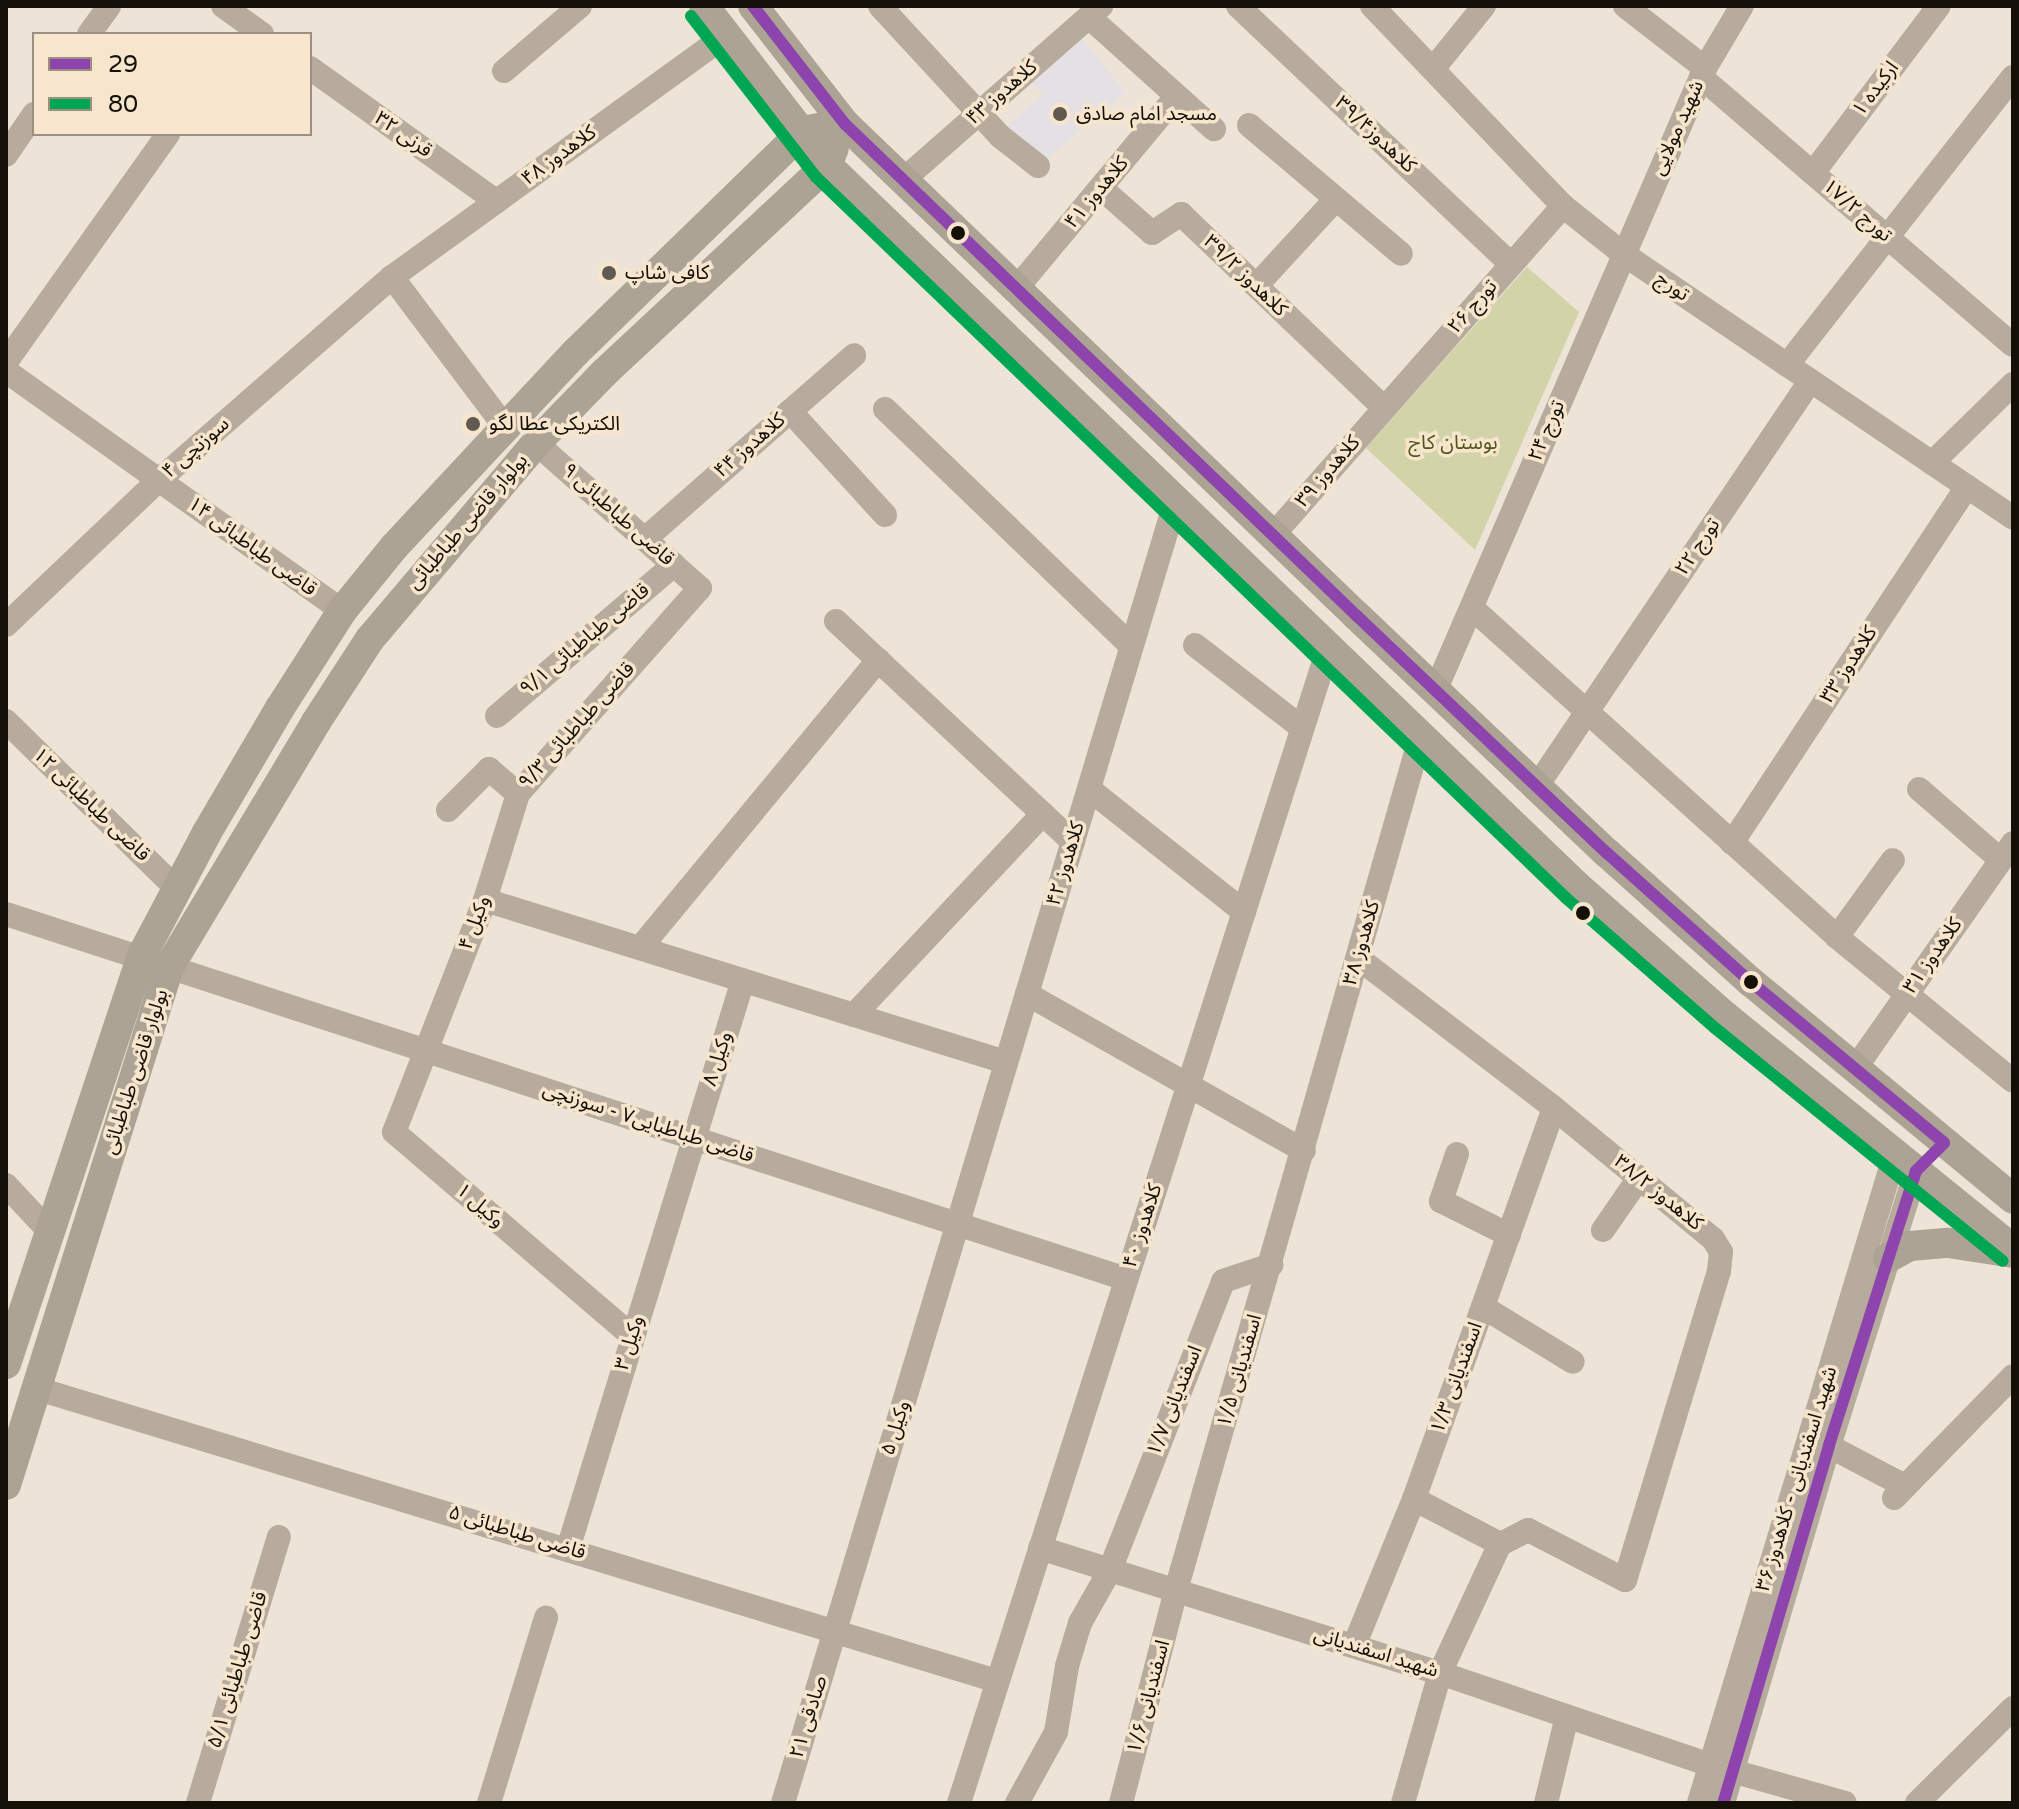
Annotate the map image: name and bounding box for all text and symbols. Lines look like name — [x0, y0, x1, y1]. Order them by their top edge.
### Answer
legend — [32, 32, 312, 136]
text: 29 — [108, 50, 138, 79]
street label: کلاهدوز ۴۳ — [961, 56, 1043, 130]
street label: ارکیده ۱ — [1848, 57, 1904, 121]
street label: شهید مولایی — [1646, 77, 1710, 179]
text: 80 — [108, 90, 138, 119]
street label: کلاهدوز۳۹/۴ — [1330, 92, 1420, 178]
place label: مسجد امام صادق — [1076, 102, 1217, 126]
marker: مسجد امام صادق — [1051, 105, 1069, 123]
street label: قرنی ۳۲ — [370, 107, 436, 163]
street label: کلاهدوز ۴۸ — [517, 121, 601, 191]
street label: کلاهدوز ۴۱ — [1060, 152, 1134, 234]
street label: تورج ۱۷/۲ — [1817, 174, 1897, 248]
unlabelled marker — [950, 225, 966, 241]
street label: کلاهدوز ۳۹/۲ — [1198, 230, 1292, 322]
place label: کافی شاپ — [625, 261, 709, 285]
marker: کافی شاپ — [600, 264, 618, 282]
street label: تورج — [1651, 267, 1693, 307]
street label: تورج ۲۶ — [1443, 275, 1503, 339]
street label: تورج ۲۴ — [1524, 397, 1570, 465]
street label: کلاهدوز ۴۴ — [709, 409, 791, 483]
street label: سوزنچی ۴ — [157, 412, 235, 484]
place label: الکتریکی عطا لگو — [489, 412, 620, 436]
marker: الکتریکی عطا لگو — [464, 415, 482, 433]
street label: کلاهدوز ۳۹ — [1291, 431, 1365, 513]
park label: بوستان کاج — [1408, 431, 1498, 455]
street label: بولوار قاضی طباطبائی — [403, 449, 533, 595]
street label: قاضی طباطبائی ۹ — [557, 459, 679, 571]
street label: قاضی طباطبائی ۱۴ — [183, 492, 321, 602]
street label: تورج ۲۲ — [1670, 514, 1726, 580]
street label: قاضی طباطبائی ۹/۱ — [515, 579, 655, 701]
street label: کلاهدوز ۳۳ — [1815, 622, 1883, 708]
street label: قاضی طباطبائی ۹/۳ — [514, 658, 640, 794]
street label: قاضی طباطبائی ۱۲ — [28, 743, 154, 867]
street label: کلاهدوز ۴۲ — [1042, 819, 1090, 909]
street label: وکيل ۴ — [454, 893, 496, 953]
street label: کلاهدوز ۳۸ — [1339, 898, 1385, 988]
unlabelled marker — [1575, 905, 1591, 921]
street label: کلاهدوز ۳۱ — [1898, 914, 1968, 998]
unlabelled marker — [1743, 974, 1759, 990]
street label: بولوار قاضی طباطبائی — [98, 986, 174, 1158]
street label: وکيل ۸ — [698, 1029, 738, 1089]
street label: قاضی طباطبایی۷ - سوزنچی — [539, 1078, 757, 1168]
street label: کلاهدوز ۳۸/۲ — [1609, 1150, 1707, 1236]
street label: وکيل ۱ — [451, 1179, 509, 1233]
street label: کلاهدوز ۴۰ — [1118, 1181, 1168, 1271]
street label: اسفندیانی ۱/۵ — [1212, 1312, 1268, 1430]
street label: وکيل ۳ — [610, 1313, 650, 1373]
street label: اسفندیانی ۱/۳ — [1426, 1319, 1488, 1437]
street label: ۱/۷ اسفندیانی — [1142, 1342, 1208, 1460]
street label: شهید اسفندیانی - کلاهدوز ۳۶ — [1751, 1364, 1843, 1594]
street label: وکيل ۵ — [876, 1398, 916, 1458]
street label: قاضی طباطبائی ۵ — [446, 1501, 588, 1565]
street label: قاضی طباطبائی ۵/۱ — [203, 1589, 273, 1751]
street label: شهید اسفندیانی — [1311, 1623, 1441, 1683]
street label: اسفندیانی ۱/۶ — [1122, 1638, 1176, 1756]
street label: صادقی ۲۱ — [785, 1673, 833, 1761]

